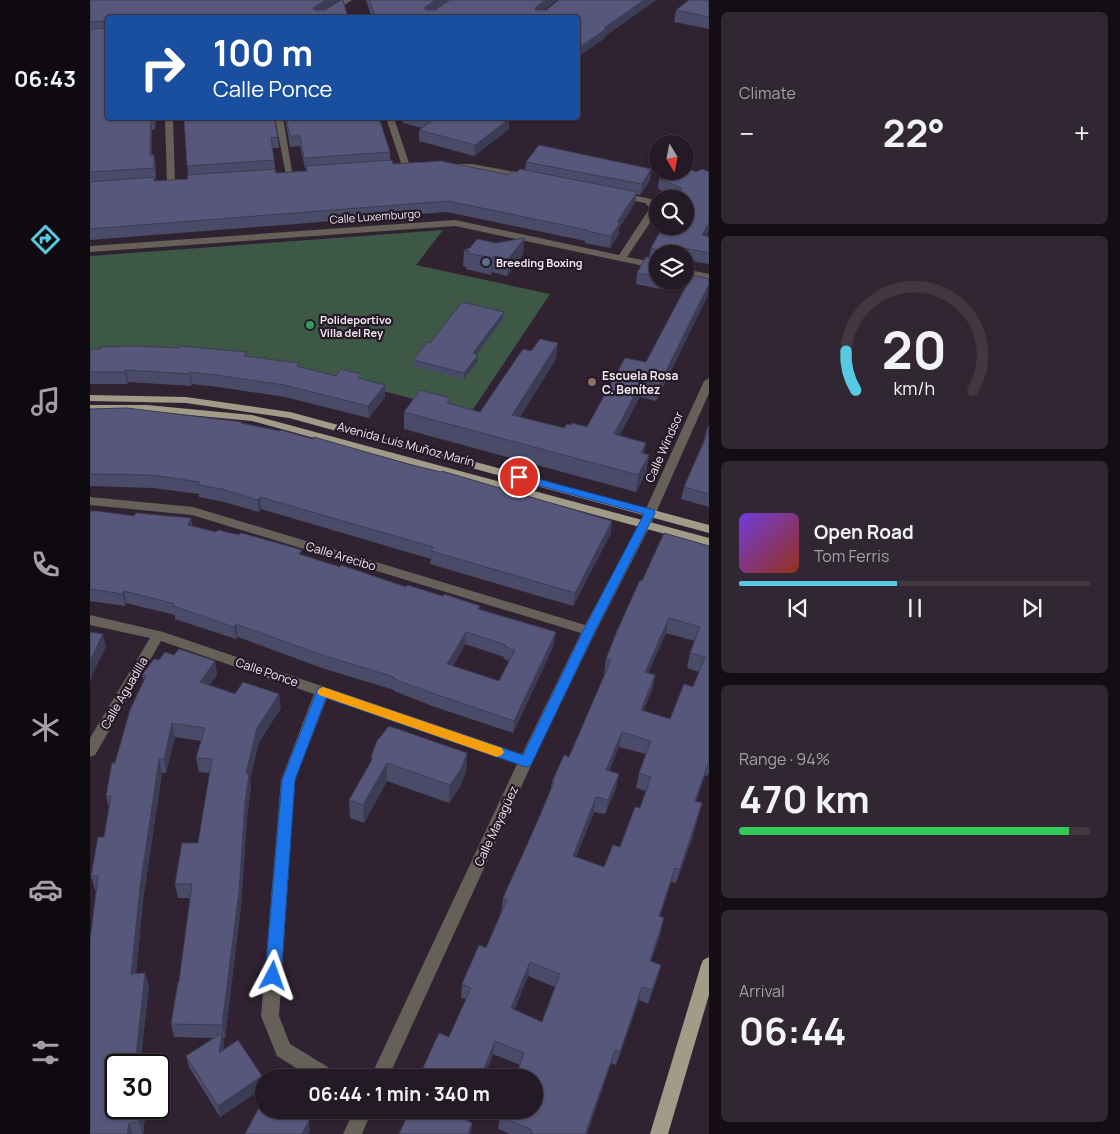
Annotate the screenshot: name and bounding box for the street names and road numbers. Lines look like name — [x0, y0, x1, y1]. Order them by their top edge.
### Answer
street label: Calle Luxemburgo — [329, 205, 421, 227]
street label: Calle Windsor — [641, 408, 687, 485]
street label: Avenida Luis Muñoz Marín — [335, 417, 477, 471]
street label: Calle Arecibo — [304, 537, 378, 575]
street label: Calle Ponce — [233, 653, 301, 691]
street label: Calle Aguadilla — [96, 654, 152, 732]
street label: Calle Mayagüez — [470, 783, 522, 869]

